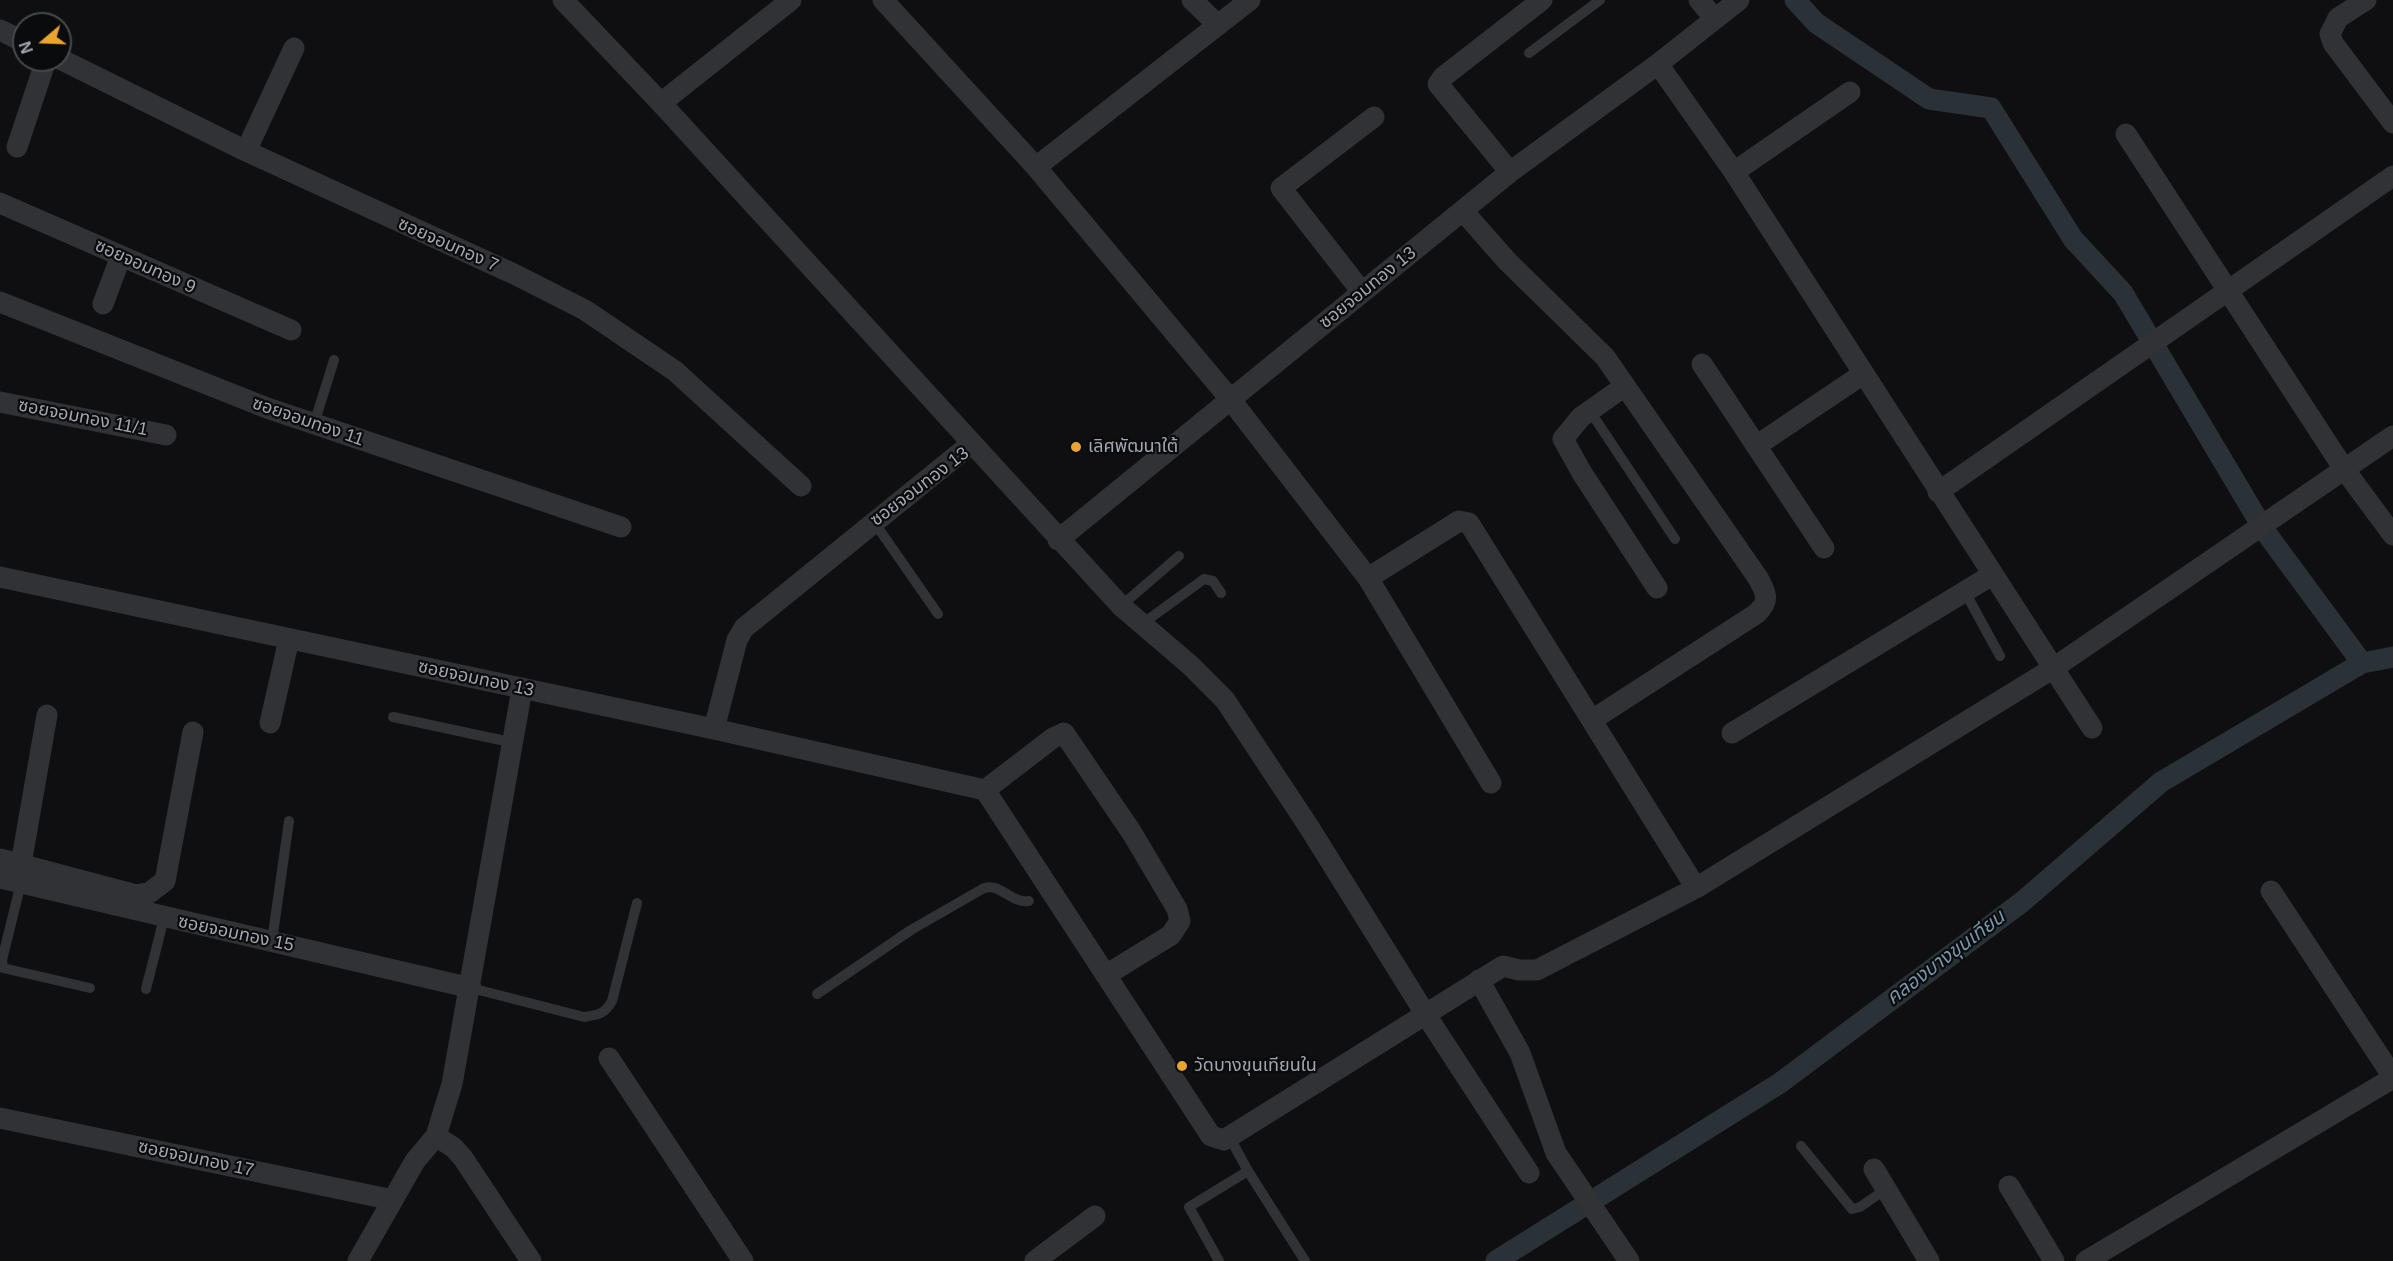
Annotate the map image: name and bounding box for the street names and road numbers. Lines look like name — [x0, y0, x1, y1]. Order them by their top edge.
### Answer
street label: ซอยจอมทอง 7 — [394, 213, 502, 277]
street label: ซอยจอมทอง 9 — [91, 235, 199, 299]
street label: ซอยจอมทอง 13 — [1315, 242, 1421, 334]
street label: ซอยจอมทอง 11 — [249, 393, 367, 451]
street label: ซอยจอมทอง 11/1 — [16, 395, 150, 441]
street label: ซอยจอมทอง 13 — [866, 443, 974, 531]
street label: ซอยจอมทอง 13 — [416, 656, 536, 702]
street label: ซอยจอมทอง 15 — [176, 911, 296, 957]
street label: ซอยจอมทอง 17 — [136, 1136, 256, 1182]

